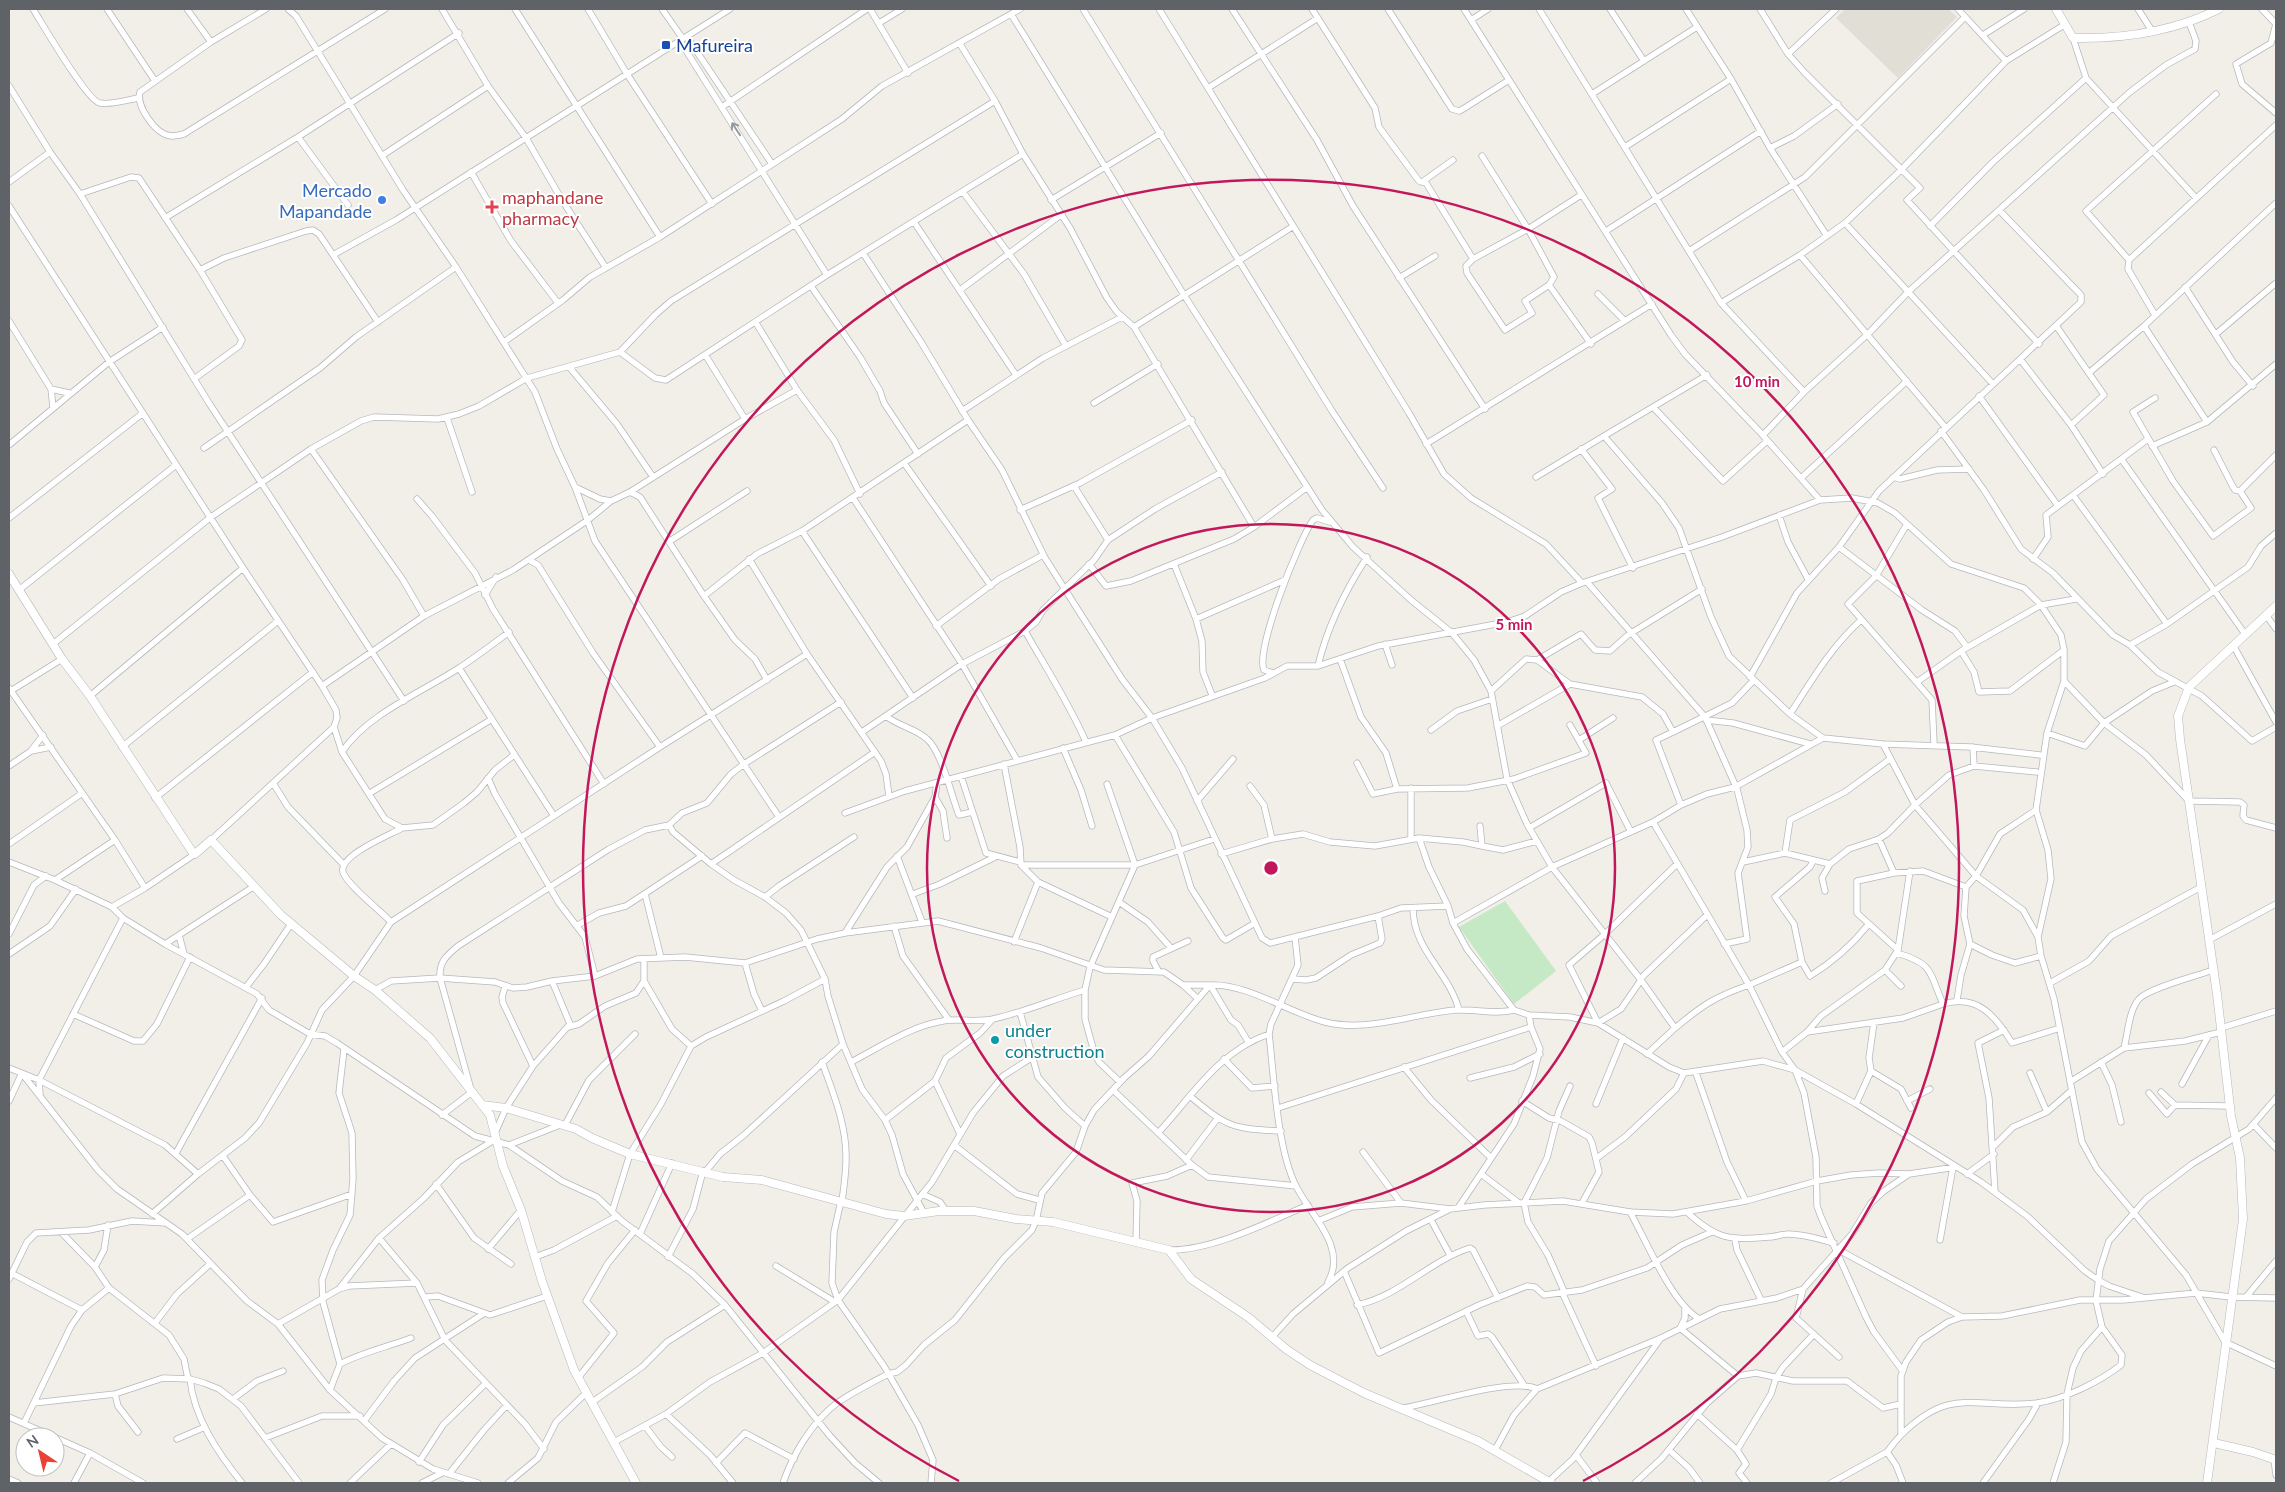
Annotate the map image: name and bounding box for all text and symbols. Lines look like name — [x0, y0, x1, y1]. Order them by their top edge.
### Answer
place label: Mafureira — [676, 34, 753, 56]
marker: Mafureira — [660, 39, 672, 51]
one-way arrow — [731, 123, 741, 137]
place label: Mercado Mapandade — [279, 179, 372, 222]
place label: maphandane pharmacy — [502, 186, 603, 229]
marker: Mercado Mapandade — [376, 194, 388, 206]
marker: maphandane pharmacy — [486, 201, 498, 213]
text: 10 min — [1734, 372, 1780, 390]
text: 5 min — [1495, 615, 1533, 633]
centre of rings — [1262, 859, 1280, 877]
place label: under construction — [1005, 1019, 1104, 1062]
marker: under construction — [989, 1034, 1001, 1046]
north arrow — [15, 1427, 65, 1477]
text: N — [23, 1431, 42, 1451]

